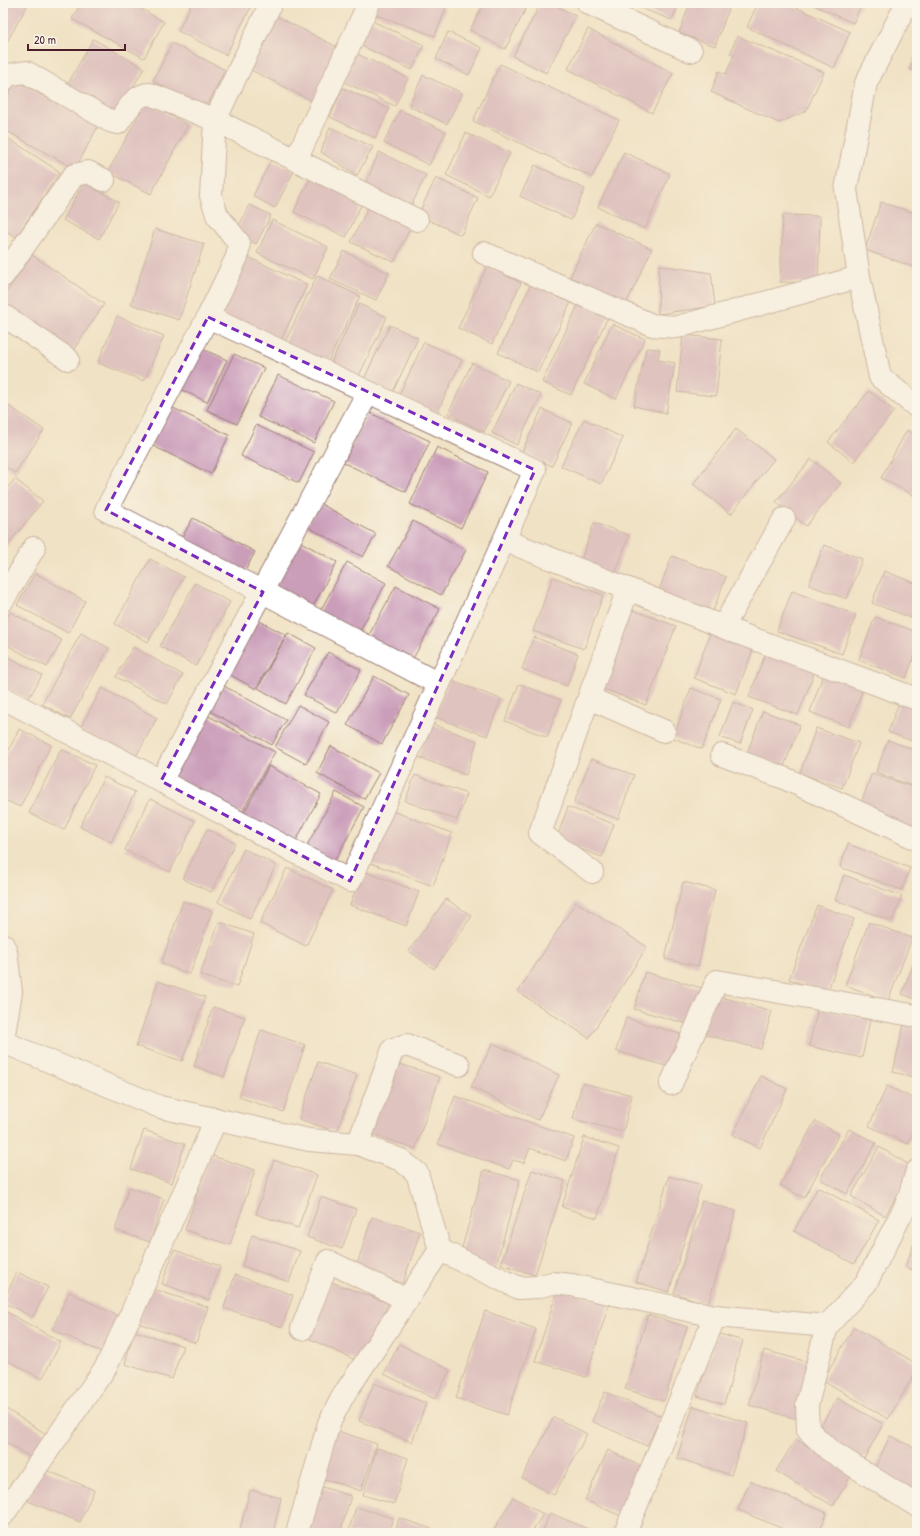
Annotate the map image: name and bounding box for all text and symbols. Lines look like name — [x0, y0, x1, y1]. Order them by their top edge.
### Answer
scale bar — [28, 26, 125, 52]
text: 20 m — [34, 31, 56, 48]

